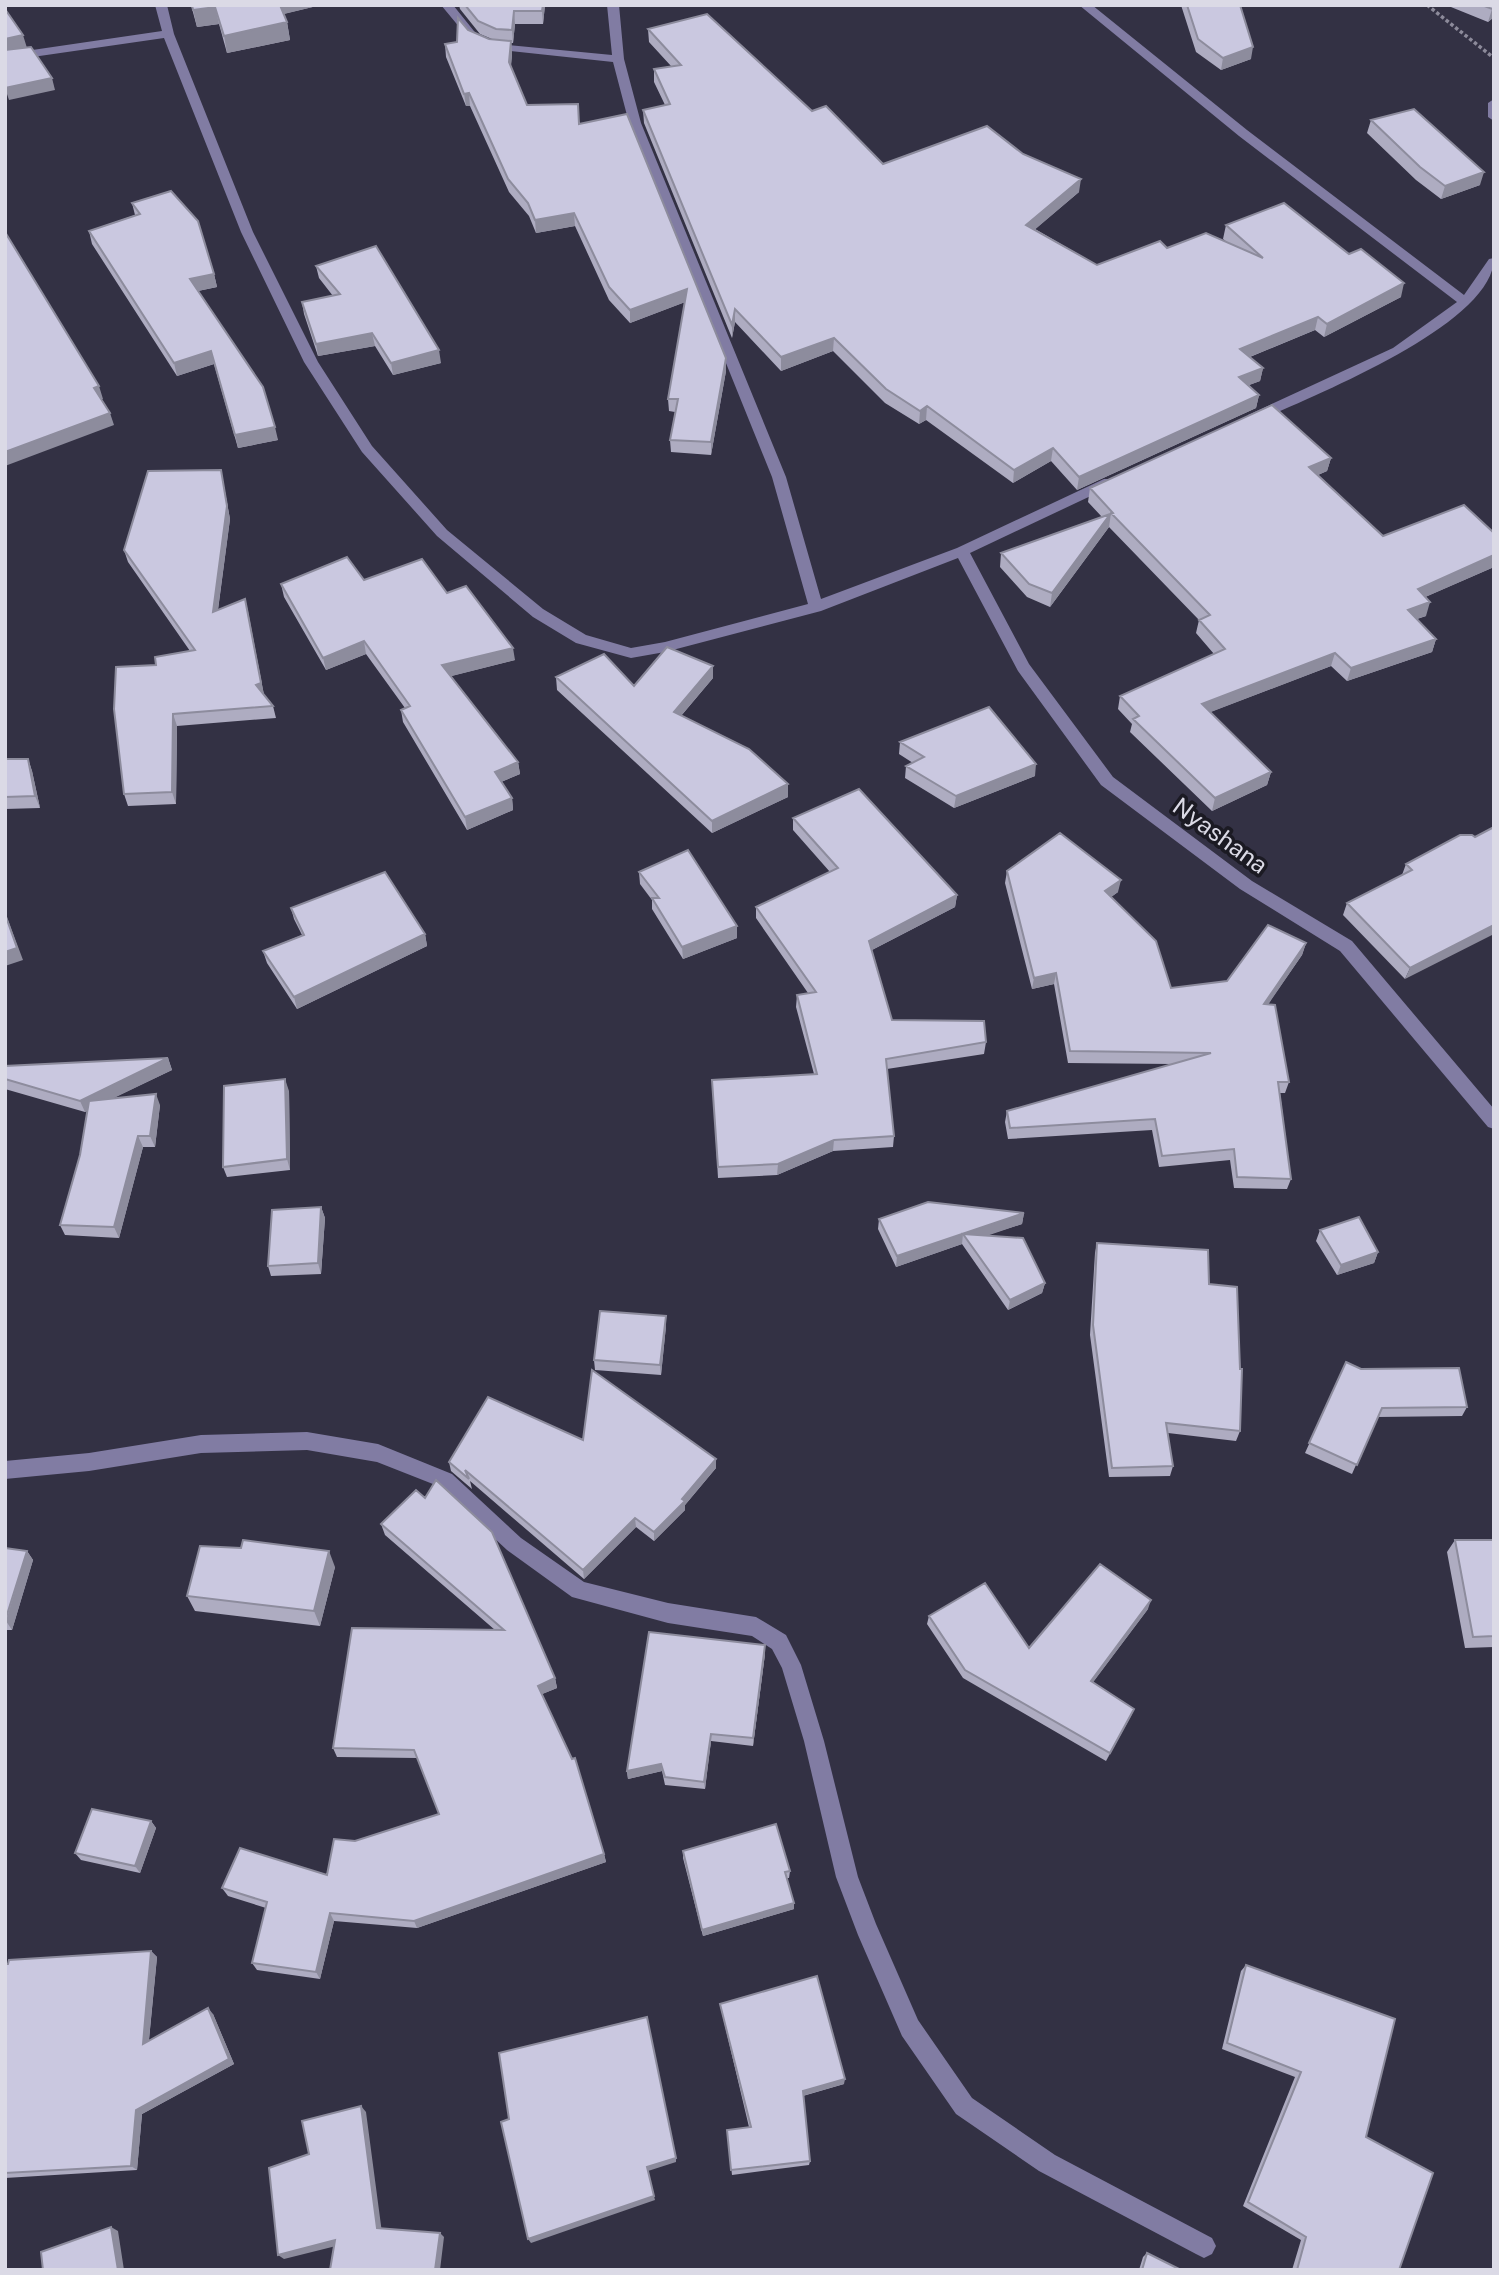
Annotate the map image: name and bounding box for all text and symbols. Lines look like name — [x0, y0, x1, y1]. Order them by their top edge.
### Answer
street label: Nyashana — [1168, 792, 1273, 879]

